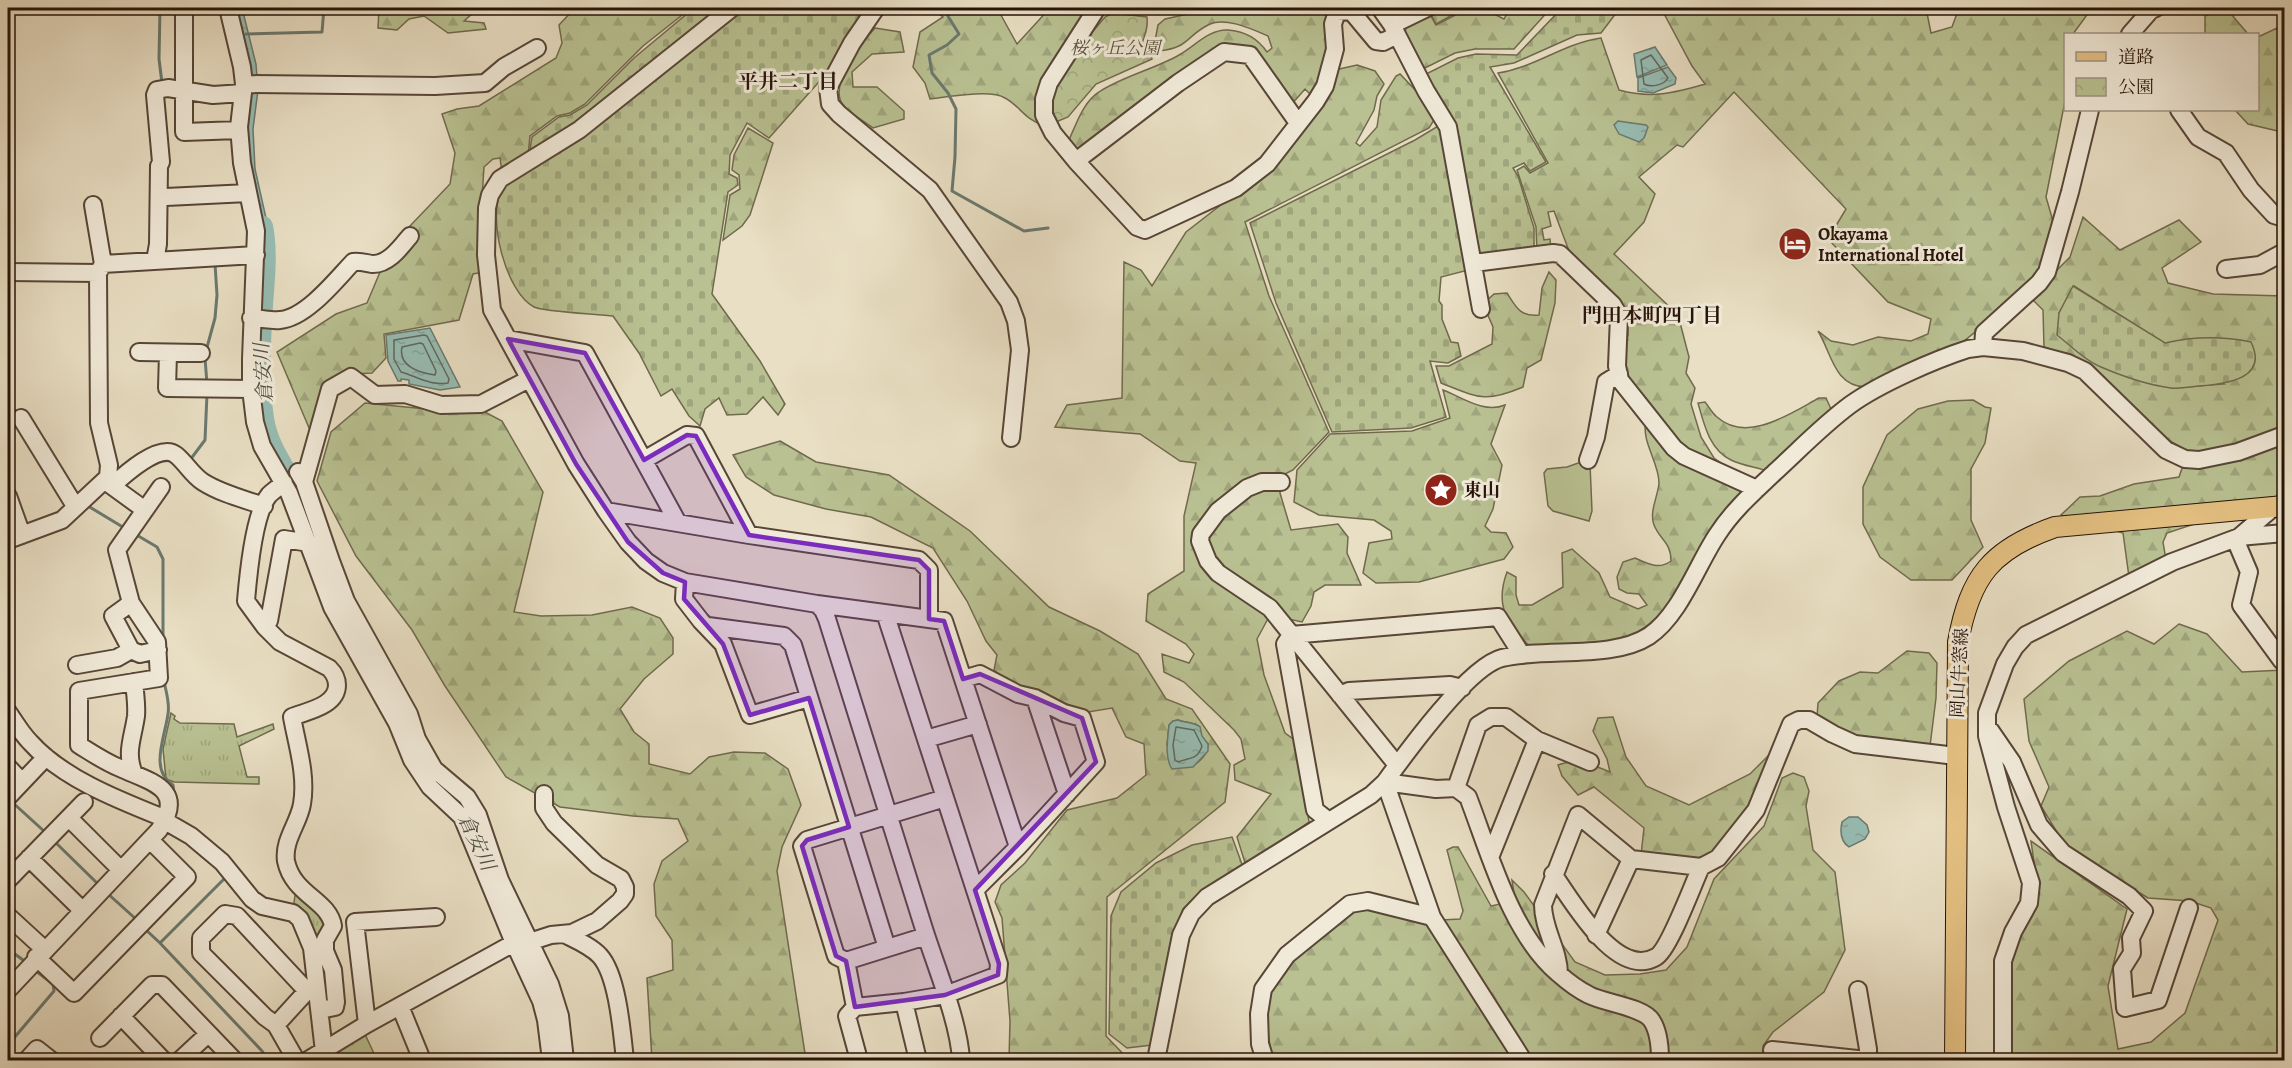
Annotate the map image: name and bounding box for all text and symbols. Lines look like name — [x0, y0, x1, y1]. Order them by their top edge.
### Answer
legend — [2064, 33, 2259, 111]
park label: 桜ヶ丘公園 — [1070, 36, 1163, 60]
text: 道路 — [2118, 45, 2154, 69]
district label: 平井二丁目 — [738, 68, 838, 95]
text: 公園 — [2118, 75, 2154, 99]
place label: Okayama International Hotel — [1818, 222, 1964, 267]
hotel icon: Okayama International Hotel — [1777, 226, 1813, 262]
district label: 門田本町四丁目 — [1582, 302, 1722, 329]
water label: 倉安川 — [248, 340, 279, 404]
place icon: 東山 — [1423, 472, 1459, 508]
place label: 東山 — [1464, 478, 1500, 502]
street label: 岡山牛窓線 — [1945, 627, 1973, 719]
water label: 倉安川 — [452, 809, 502, 877]

